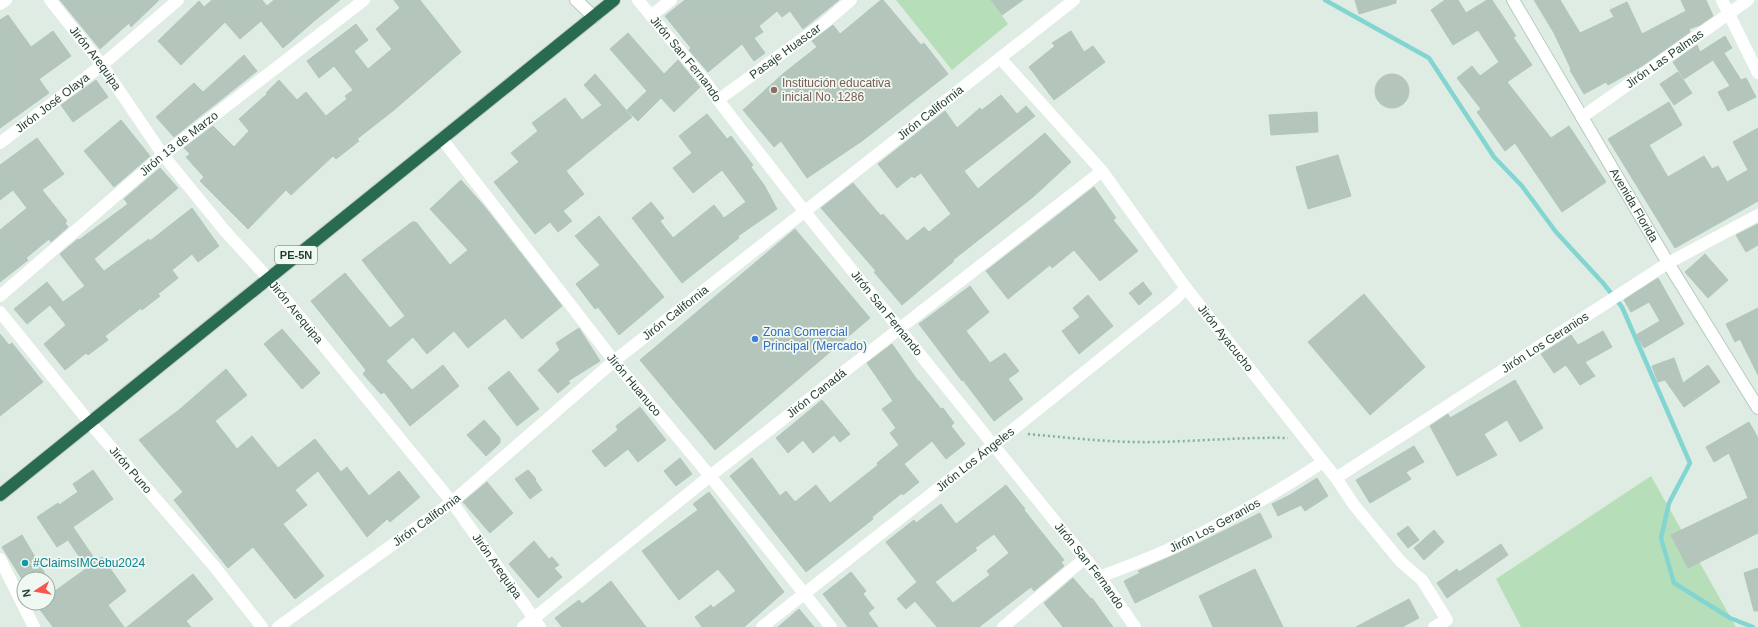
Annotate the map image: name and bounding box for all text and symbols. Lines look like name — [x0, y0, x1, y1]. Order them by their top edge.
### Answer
street label: Jirón San Fernando — [647, 13, 724, 105]
street label: Pasaje Huascar — [747, 21, 824, 82]
street label: Jirón Arequipa — [67, 23, 124, 93]
street label: Jirón Las Palmas — [1623, 27, 1706, 91]
street label: Jirón José Olaya — [13, 70, 92, 136]
place label: Institución educativa inicial No. 1286 — [782, 76, 891, 104]
street label: Jirón California — [894, 82, 966, 143]
marker: Institución educativa inicial No. 1286 — [769, 85, 779, 95]
street label: Jirón 13 de Marzo — [137, 108, 221, 179]
street label: Avenida Florida — [1607, 166, 1661, 245]
road number: PE-5N — [275, 246, 317, 264]
street label: Jirón San Fernando — [848, 268, 926, 359]
street label: Jirón Arequipa — [266, 278, 326, 347]
street label: Jirón California — [639, 282, 711, 343]
street label: Jirón Ayacucho — [1195, 302, 1256, 375]
street label: Jirón Los Geranios — [1499, 309, 1591, 376]
place label: Zona Comercial Principal (Mercado) — [763, 325, 867, 353]
marker: Zona Comercial Principal (Mercado) — [750, 334, 760, 344]
street label: Jirón Huanuco — [604, 351, 664, 419]
street label: Jirón Canadá — [784, 366, 849, 421]
street label: Jirón Los Ángeles — [933, 424, 1017, 495]
street label: Jirón Puno — [107, 444, 155, 496]
street label: Jirón California — [390, 491, 464, 549]
street label: Jirón Los Geranios — [1167, 495, 1263, 555]
street label: Jirón San Fernando — [1052, 520, 1127, 612]
street label: Jirón Arequipa — [469, 531, 525, 602]
place label: #ClaimsIMCebu2024 — [33, 556, 145, 570]
marker: #ClaimsIMCebu2024 — [20, 558, 30, 568]
north arrow — [16, 571, 56, 611]
text: N — [20, 588, 33, 598]

